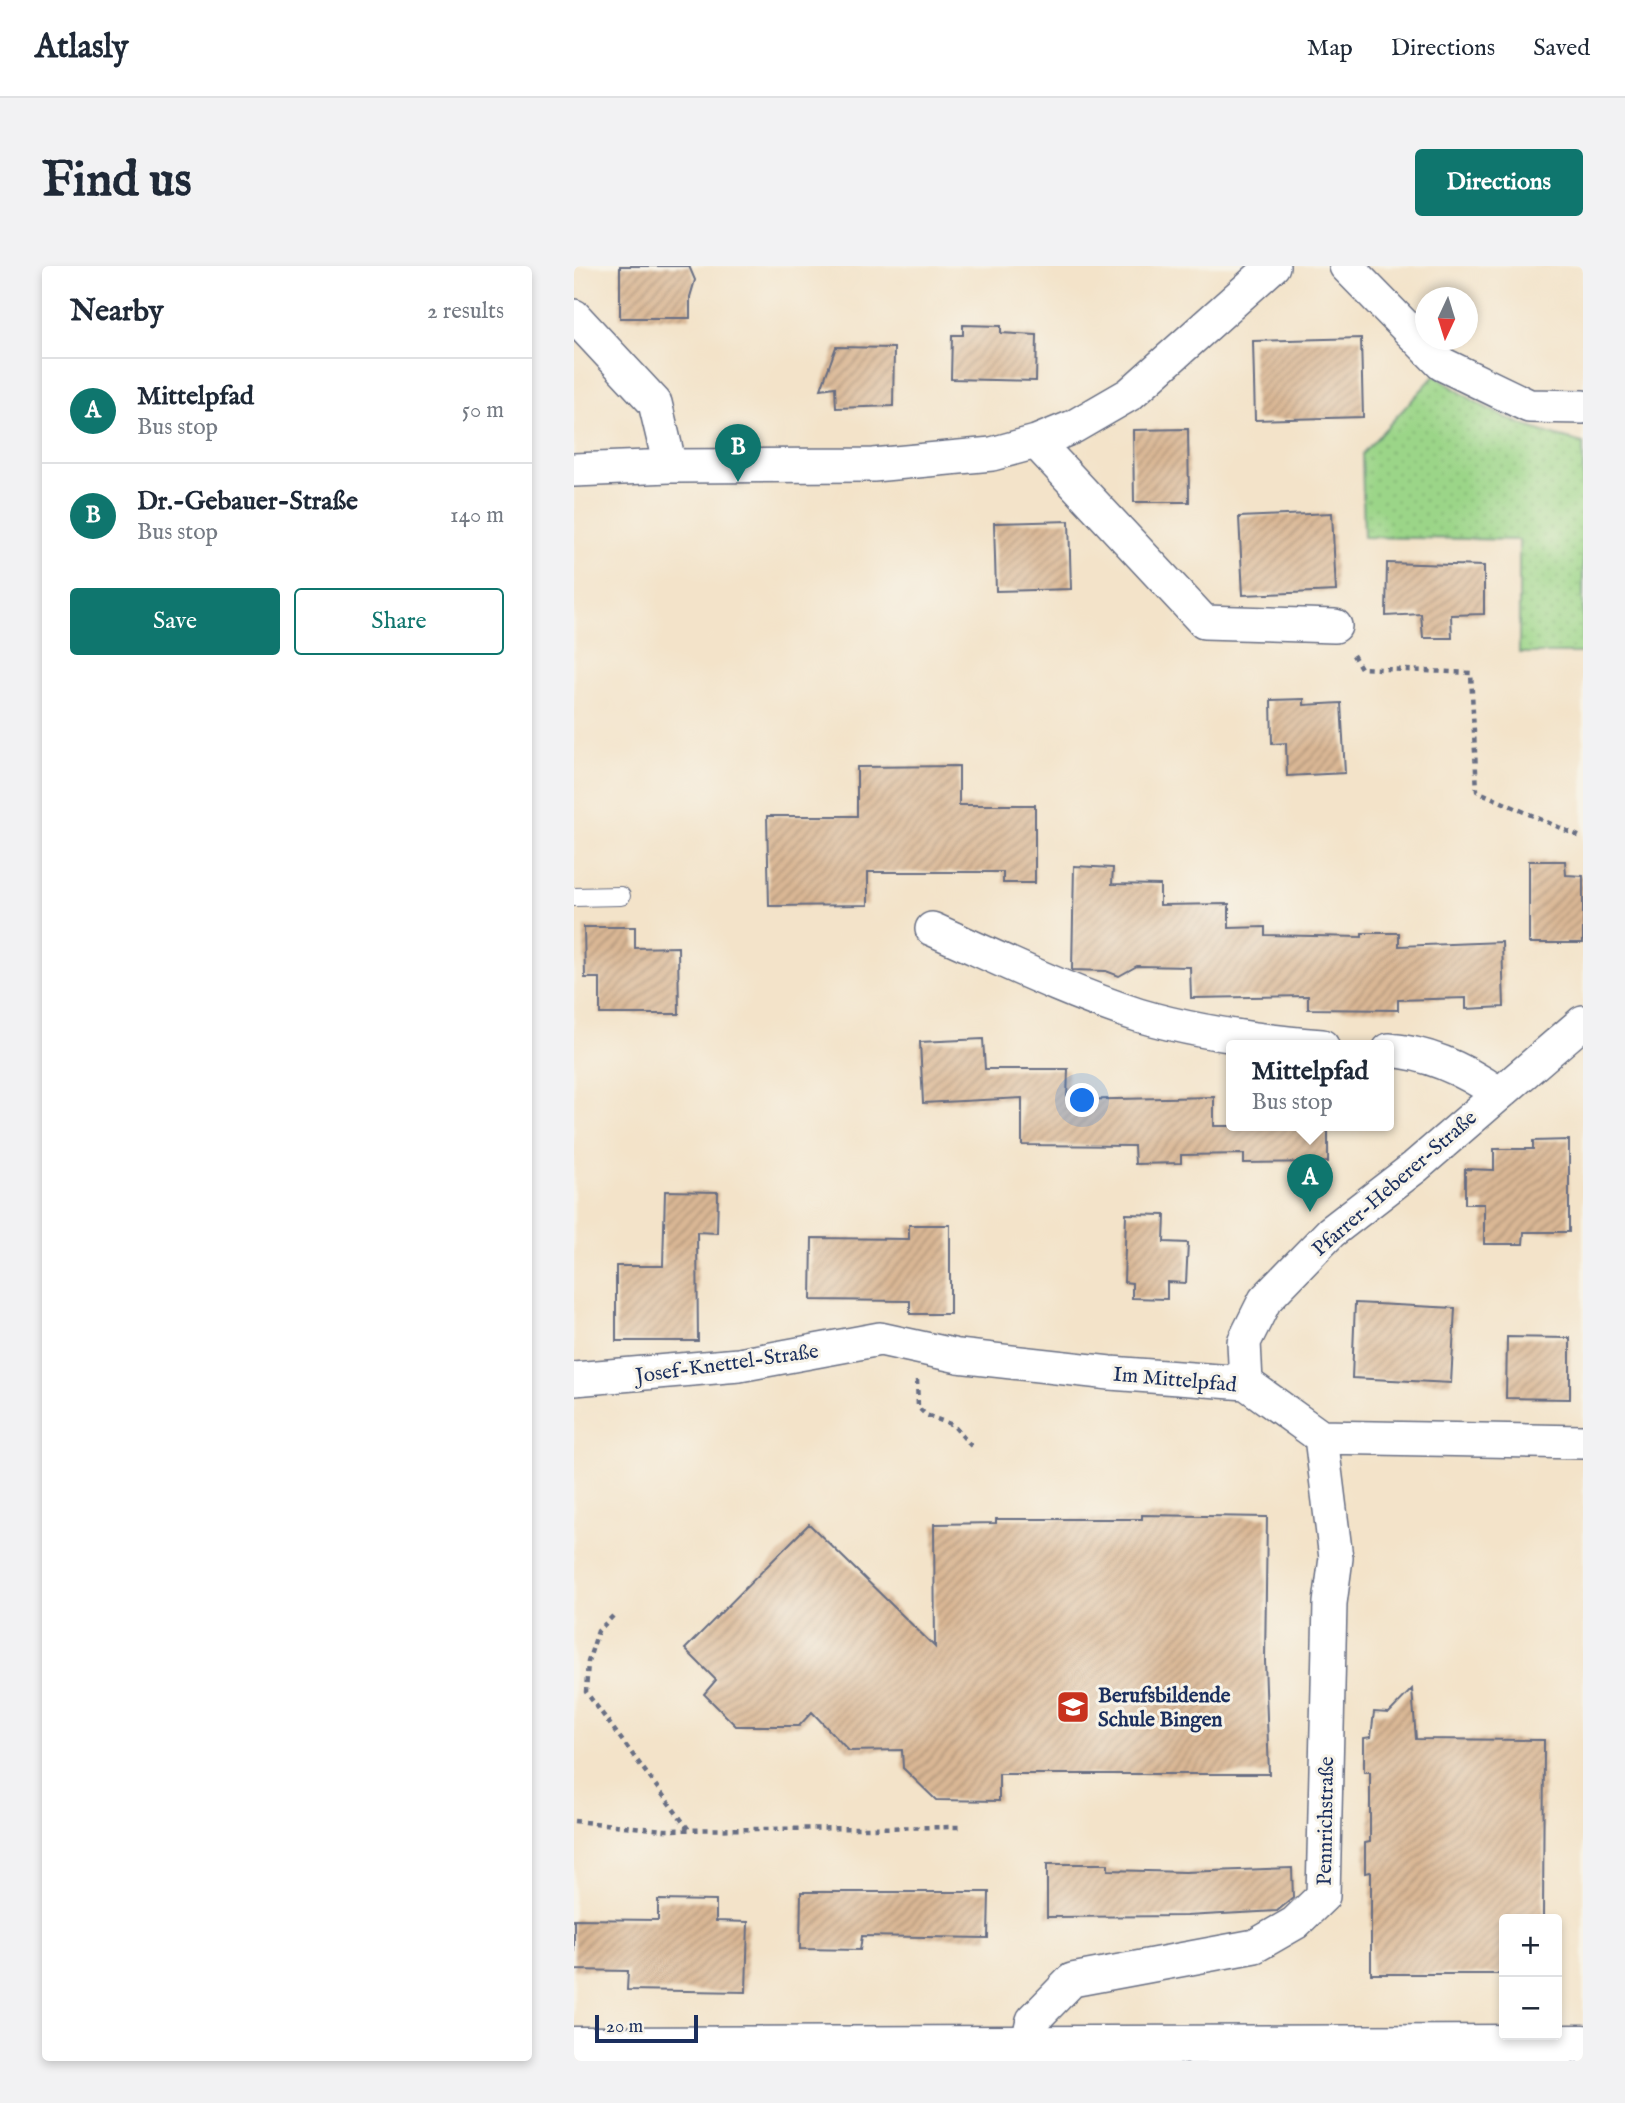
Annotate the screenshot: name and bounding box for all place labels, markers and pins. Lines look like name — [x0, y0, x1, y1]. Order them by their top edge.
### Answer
pin: B — [715, 424, 761, 482]
pin: A — [1287, 1154, 1333, 1212]
place label: Berufsbildende Schule Bingen — [1098, 1683, 1231, 1734]
school or university icon: Berufsbildende Schule Bingen — [1054, 1688, 1092, 1726]

